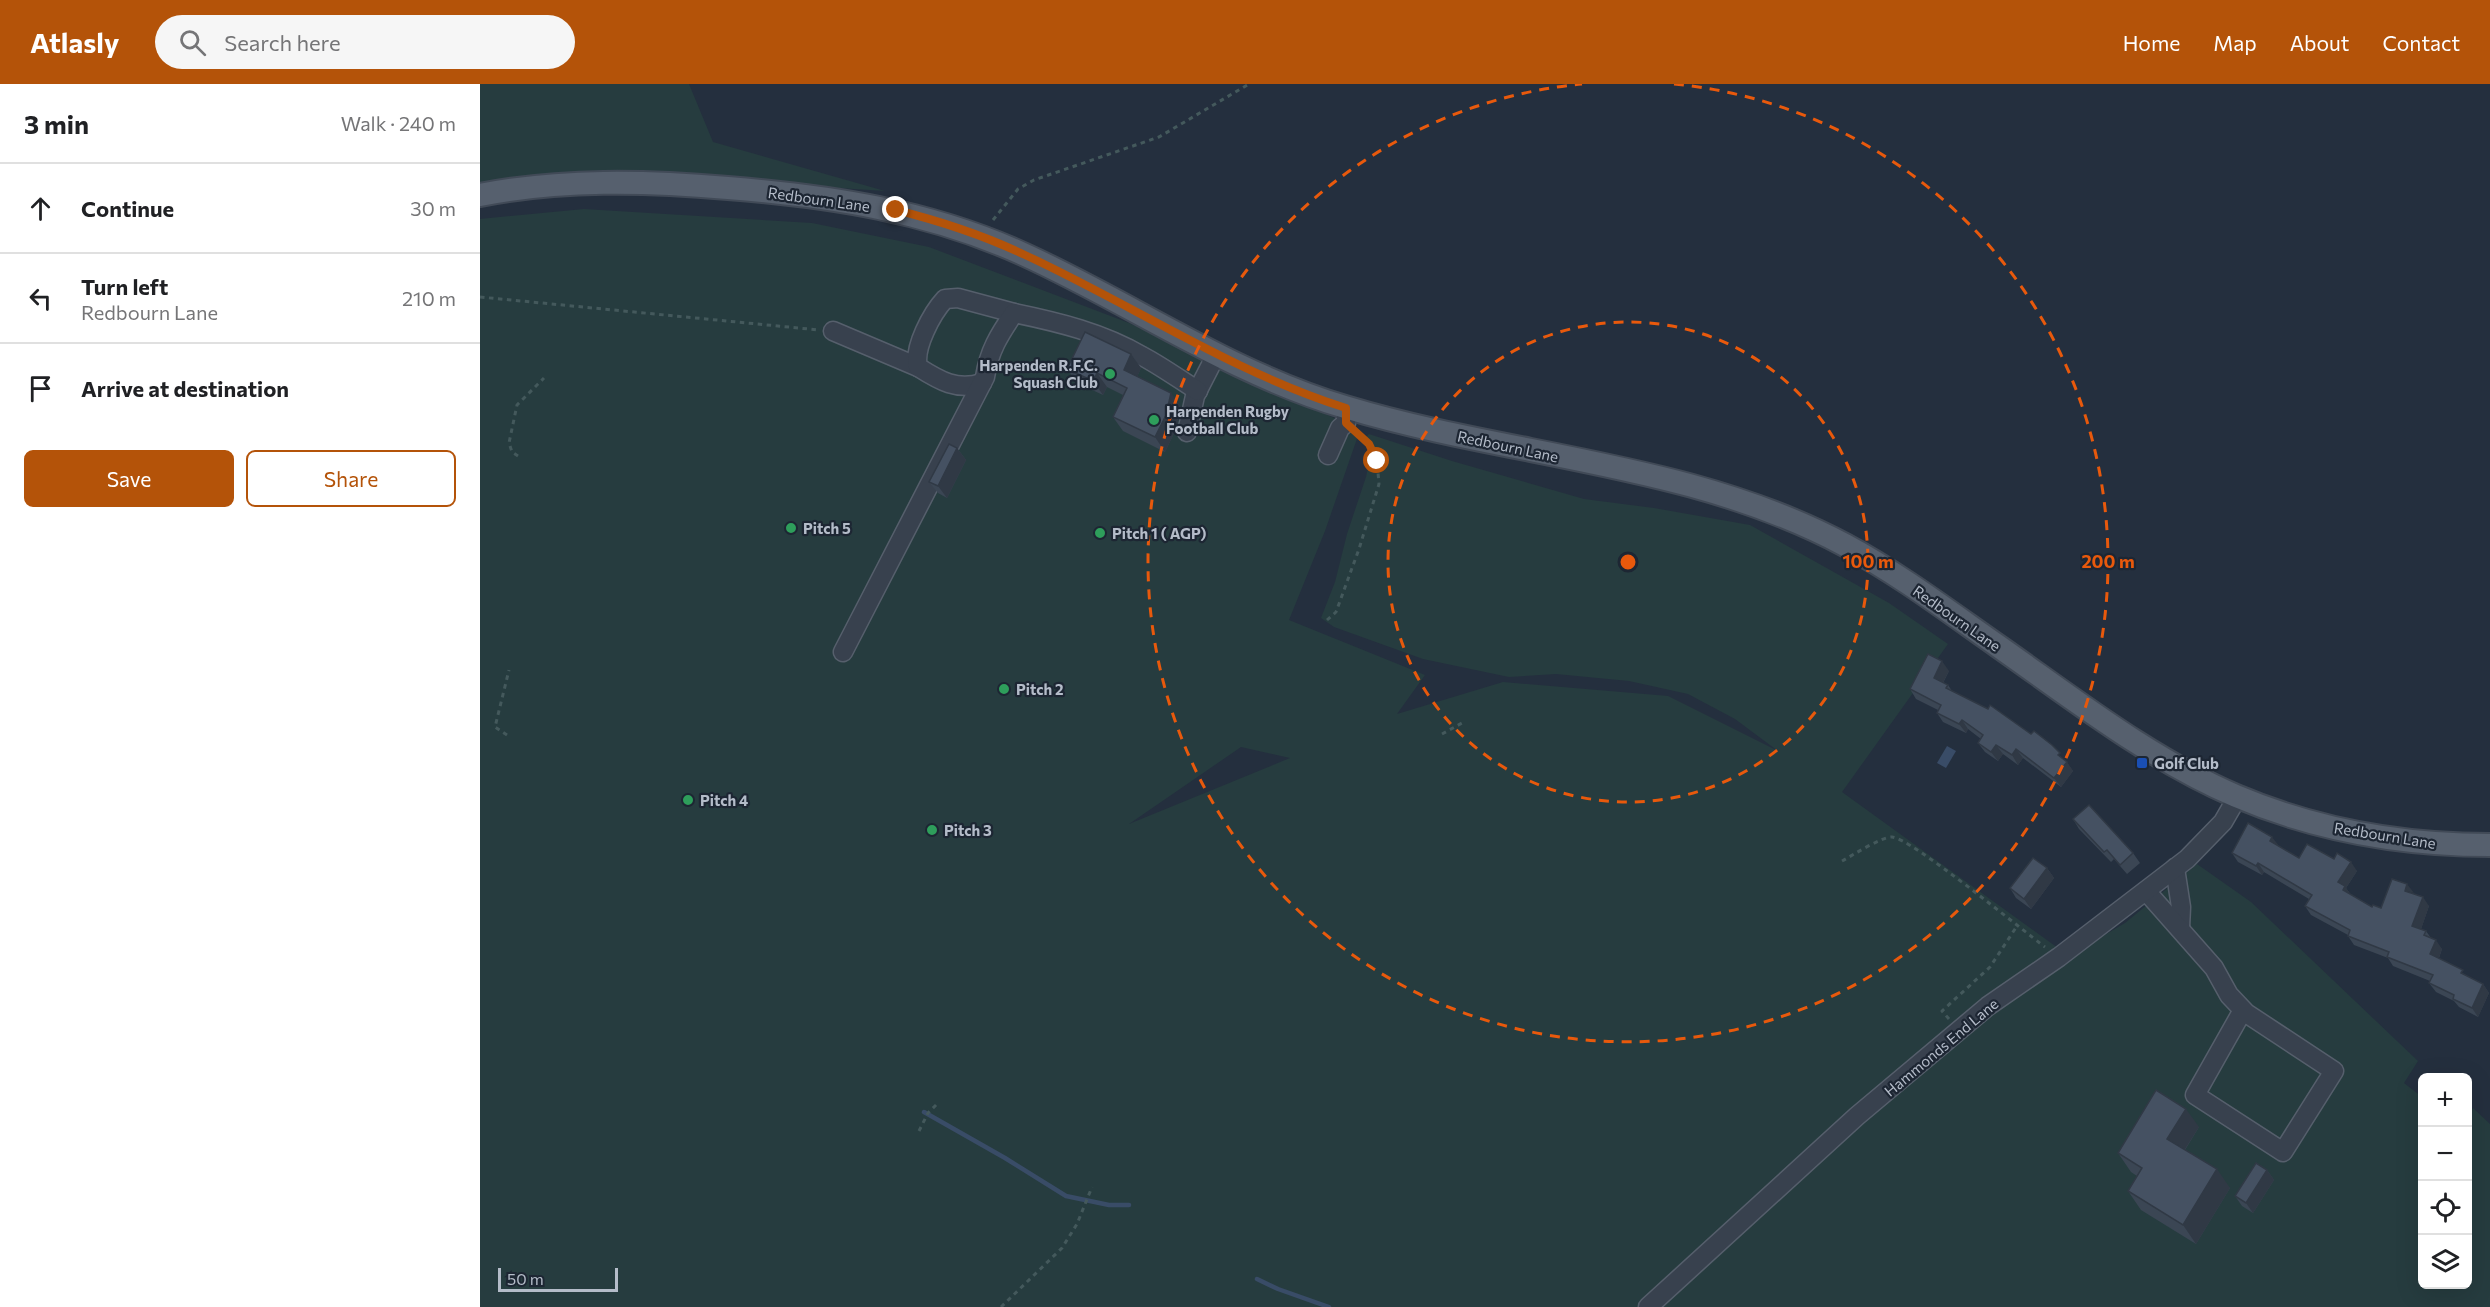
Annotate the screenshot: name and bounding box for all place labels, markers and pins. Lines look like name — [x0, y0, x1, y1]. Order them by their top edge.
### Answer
place label: Harpenden R.F.C. Squash Club — [979, 356, 1098, 391]
marker: Harpenden R.F.C. Squash Club — [1103, 367, 1117, 381]
place label: Harpenden Rugby Football Club — [1166, 402, 1290, 437]
marker: Harpenden Rugby Football Club — [1147, 413, 1161, 427]
place label: Pitch 5 — [803, 519, 851, 537]
marker: Pitch 5 — [784, 521, 798, 535]
place label: Pitch 1 ( AGP) — [1112, 524, 1206, 542]
marker: Pitch 1 ( AGP) — [1093, 526, 1107, 540]
centre of rings — [1618, 552, 1638, 572]
place label: Pitch 2 — [1016, 680, 1064, 698]
marker: Pitch 2 — [997, 682, 1011, 696]
place label: Golf Club — [2154, 754, 2219, 772]
marker: Golf Club — [2135, 756, 2149, 770]
place label: Pitch 4 — [700, 791, 748, 809]
marker: Pitch 4 — [681, 793, 695, 807]
place label: Pitch 3 — [944, 821, 992, 839]
marker: Pitch 3 — [925, 823, 939, 837]

